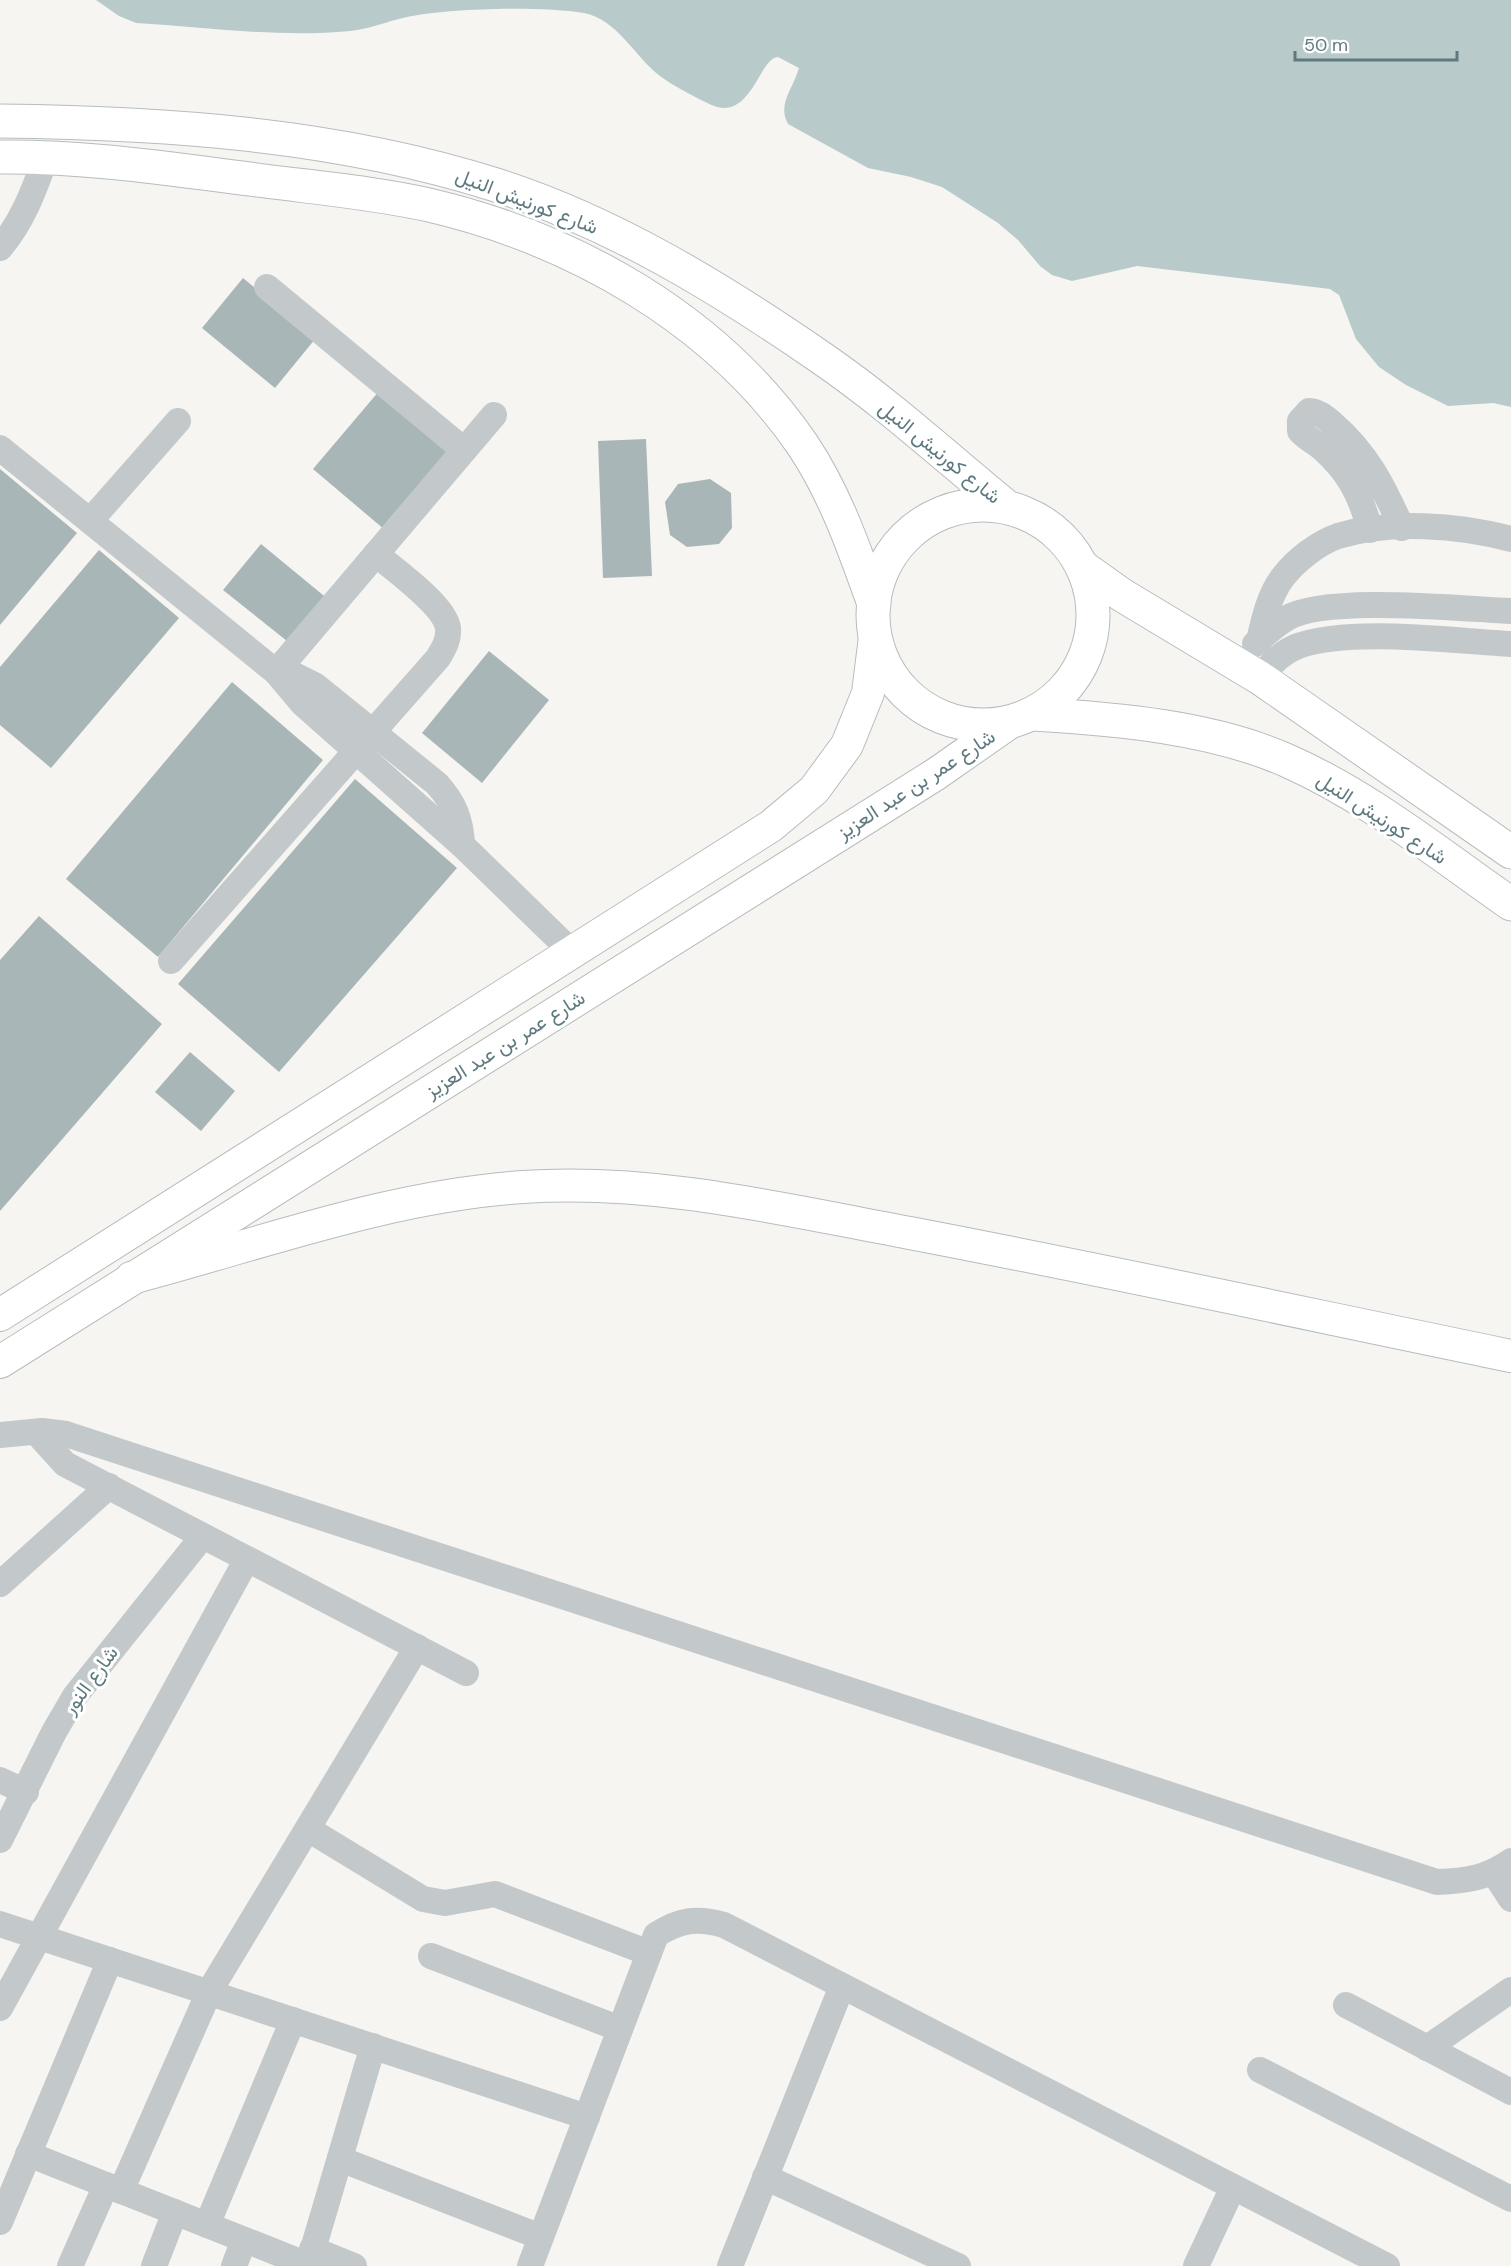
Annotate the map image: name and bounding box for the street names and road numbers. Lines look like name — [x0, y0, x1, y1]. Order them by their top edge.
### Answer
street label: شارع كورنيش النيل — [452, 162, 602, 241]
street label: شارع كورنيش النيل — [873, 395, 1007, 510]
street label: شارع عمر بن عبد العزيز — [831, 723, 1001, 846]
street label: شارع كورنيش النيل — [1311, 766, 1452, 871]
street label: شارع عمر بن عبد العزيز — [419, 984, 590, 1105]
street label: شارع النور — [56, 1641, 124, 1721]

